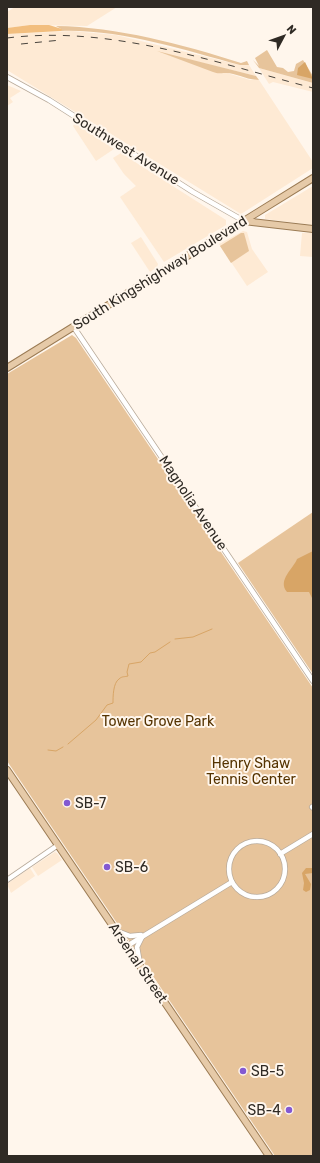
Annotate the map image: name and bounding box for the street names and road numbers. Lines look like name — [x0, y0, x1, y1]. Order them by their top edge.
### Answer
street label: Southwest Avenue — [69, 109, 183, 189]
street label: South Kingshighway Boulevard — [70, 212, 250, 334]
street label: Magnolia Avenue — [155, 453, 231, 554]
street label: Arsenal Street — [105, 920, 171, 1007]

